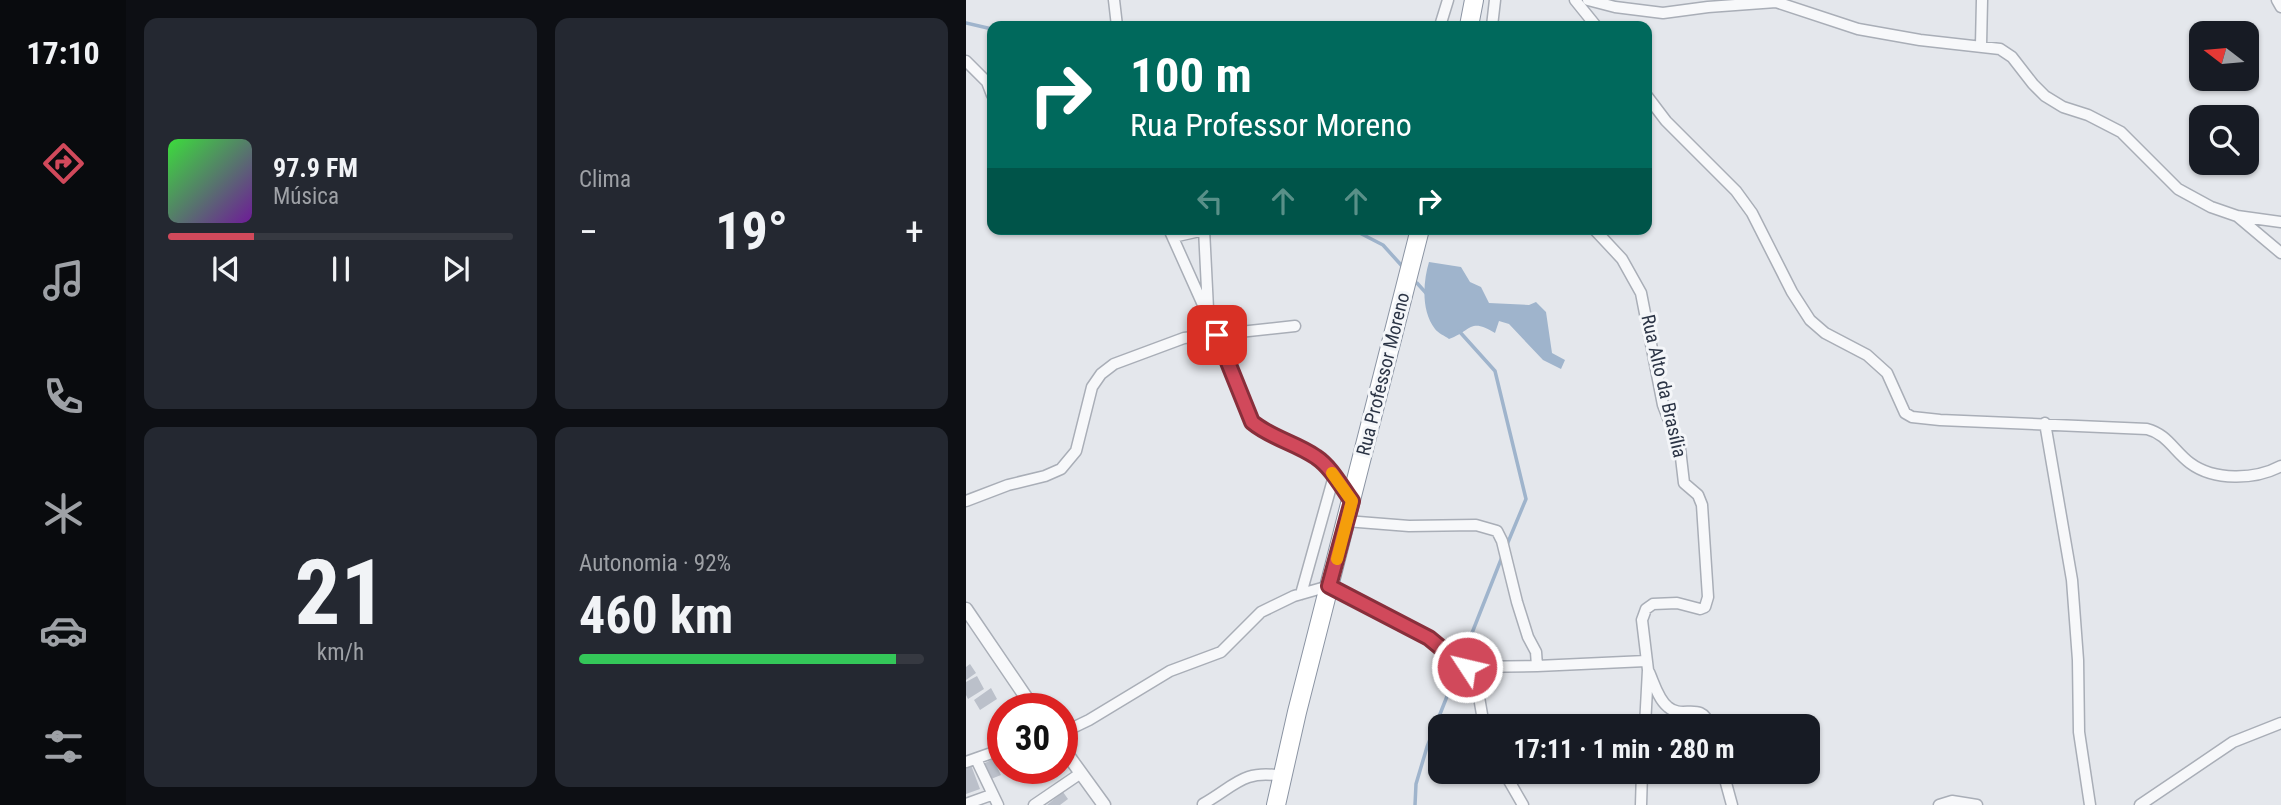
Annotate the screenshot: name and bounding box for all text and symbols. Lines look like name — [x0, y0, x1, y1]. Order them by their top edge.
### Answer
north arrow — [2189, 21, 2259, 91]
map controls — [2189, 21, 2259, 175]
text: 17:10 — [26, 34, 100, 72]
text: 100 m — [1130, 47, 1252, 104]
icon: right — [1015, 49, 1106, 140]
button: search — [2189, 105, 2259, 175]
text: Rua Professor Moreno — [1130, 106, 1412, 144]
icon: directions — [39, 139, 88, 188]
text: 97.9 FM — [273, 153, 358, 183]
text: Clima — [579, 166, 631, 193]
icon: left — [1191, 182, 1229, 220]
icon: ahead — [1264, 182, 1302, 220]
icon: ahead — [1337, 182, 1375, 220]
icon: right — [1410, 182, 1448, 220]
text: Música — [273, 183, 339, 210]
text: 19° — [715, 201, 788, 262]
text: − — [579, 210, 598, 254]
text: + — [905, 210, 924, 254]
icon: previous — [207, 250, 245, 288]
icon: pause — [322, 250, 360, 288]
icon: next — [437, 250, 475, 288]
icon: music — [39, 256, 88, 305]
street label: Rua Professor Moreno — [1352, 290, 1414, 458]
pin — [1187, 305, 1247, 365]
street label: Rua Alto da Brasília — [1636, 312, 1692, 460]
icon: arrive — [1198, 316, 1236, 354]
icon: phone — [39, 372, 88, 421]
icon: climate — [39, 489, 88, 538]
text: 21 — [295, 540, 386, 646]
text: Autonomia · 92% — [579, 550, 731, 577]
text: 460 km — [579, 585, 733, 646]
icon: car — [39, 606, 88, 655]
position arrow — [1430, 630, 1504, 704]
text: km/h — [317, 639, 364, 666]
speed limit sign: 30 — [987, 693, 1078, 784]
icon: filters — [39, 722, 88, 771]
text: 17:11 · 1 min · 280 m — [1514, 734, 1734, 764]

